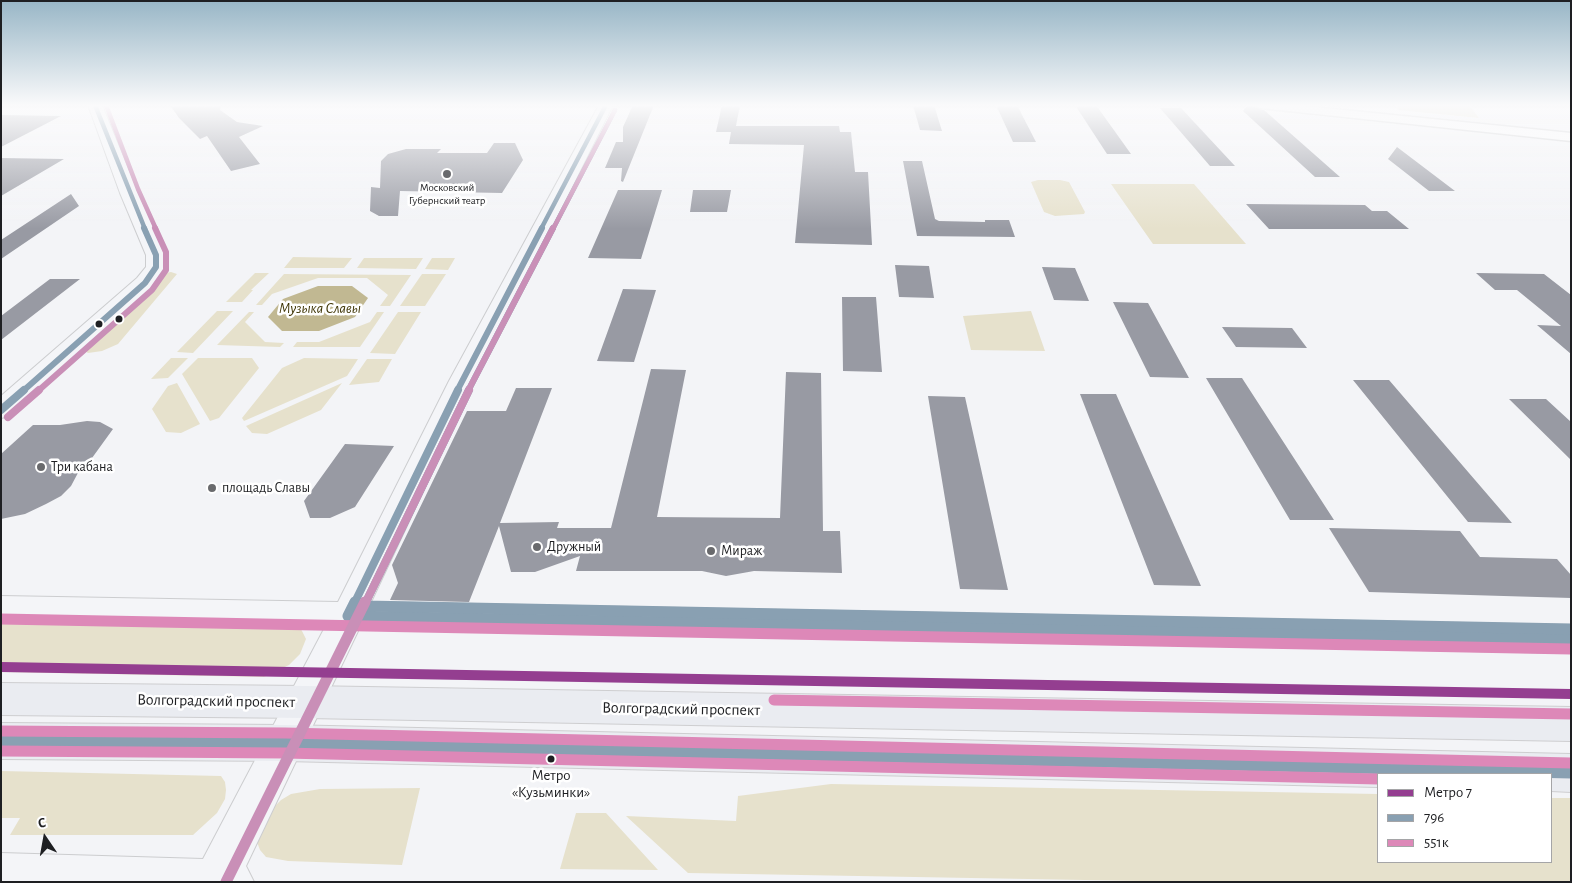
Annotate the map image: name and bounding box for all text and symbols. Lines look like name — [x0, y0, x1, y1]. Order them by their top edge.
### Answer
marker: Московский Губернский театр — [441, 168, 453, 180]
place label: Московский Губернский театр — [409, 181, 485, 207]
water label: Музыка Славы — [279, 299, 361, 317]
unlabelled marker — [114, 314, 124, 324]
unlabelled marker — [94, 319, 104, 329]
place label: Три кабана — [51, 459, 113, 475]
marker: Три кабана — [35, 461, 47, 473]
place label: площадь Славы — [222, 480, 310, 496]
marker: площадь Славы — [206, 482, 218, 494]
place label: Дружный — [547, 539, 601, 555]
marker: Дружный — [531, 541, 543, 553]
place label: Мираж — [721, 543, 762, 559]
marker: Мираж — [705, 545, 717, 557]
street label: Волгоградский проспект — [137, 690, 295, 712]
street label: Волгоградский проспект — [602, 698, 760, 720]
marker: Метро «Кузьминки» — [546, 754, 556, 764]
place label: Метро «Кузьминки» — [512, 766, 590, 801]
legend — [1377, 773, 1552, 863]
text: Метро 7 — [1424, 785, 1472, 800]
text: 796 — [1424, 810, 1444, 825]
north arrow — [20, 813, 70, 863]
text: С — [37, 816, 47, 831]
text: 551к — [1424, 835, 1449, 850]

